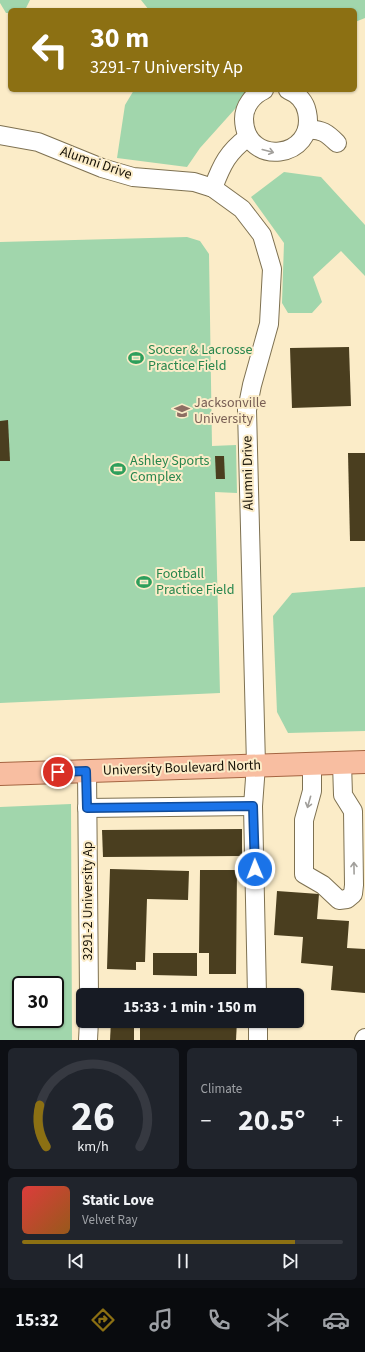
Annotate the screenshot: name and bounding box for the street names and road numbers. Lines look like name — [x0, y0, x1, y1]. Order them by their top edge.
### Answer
street label: Alumni Drive — [57, 141, 135, 185]
street label: Alumni Drive — [237, 435, 259, 510]
street label: University Boulevard North — [103, 755, 261, 781]
street label: 3291-2 University Ap — [78, 841, 98, 961]

